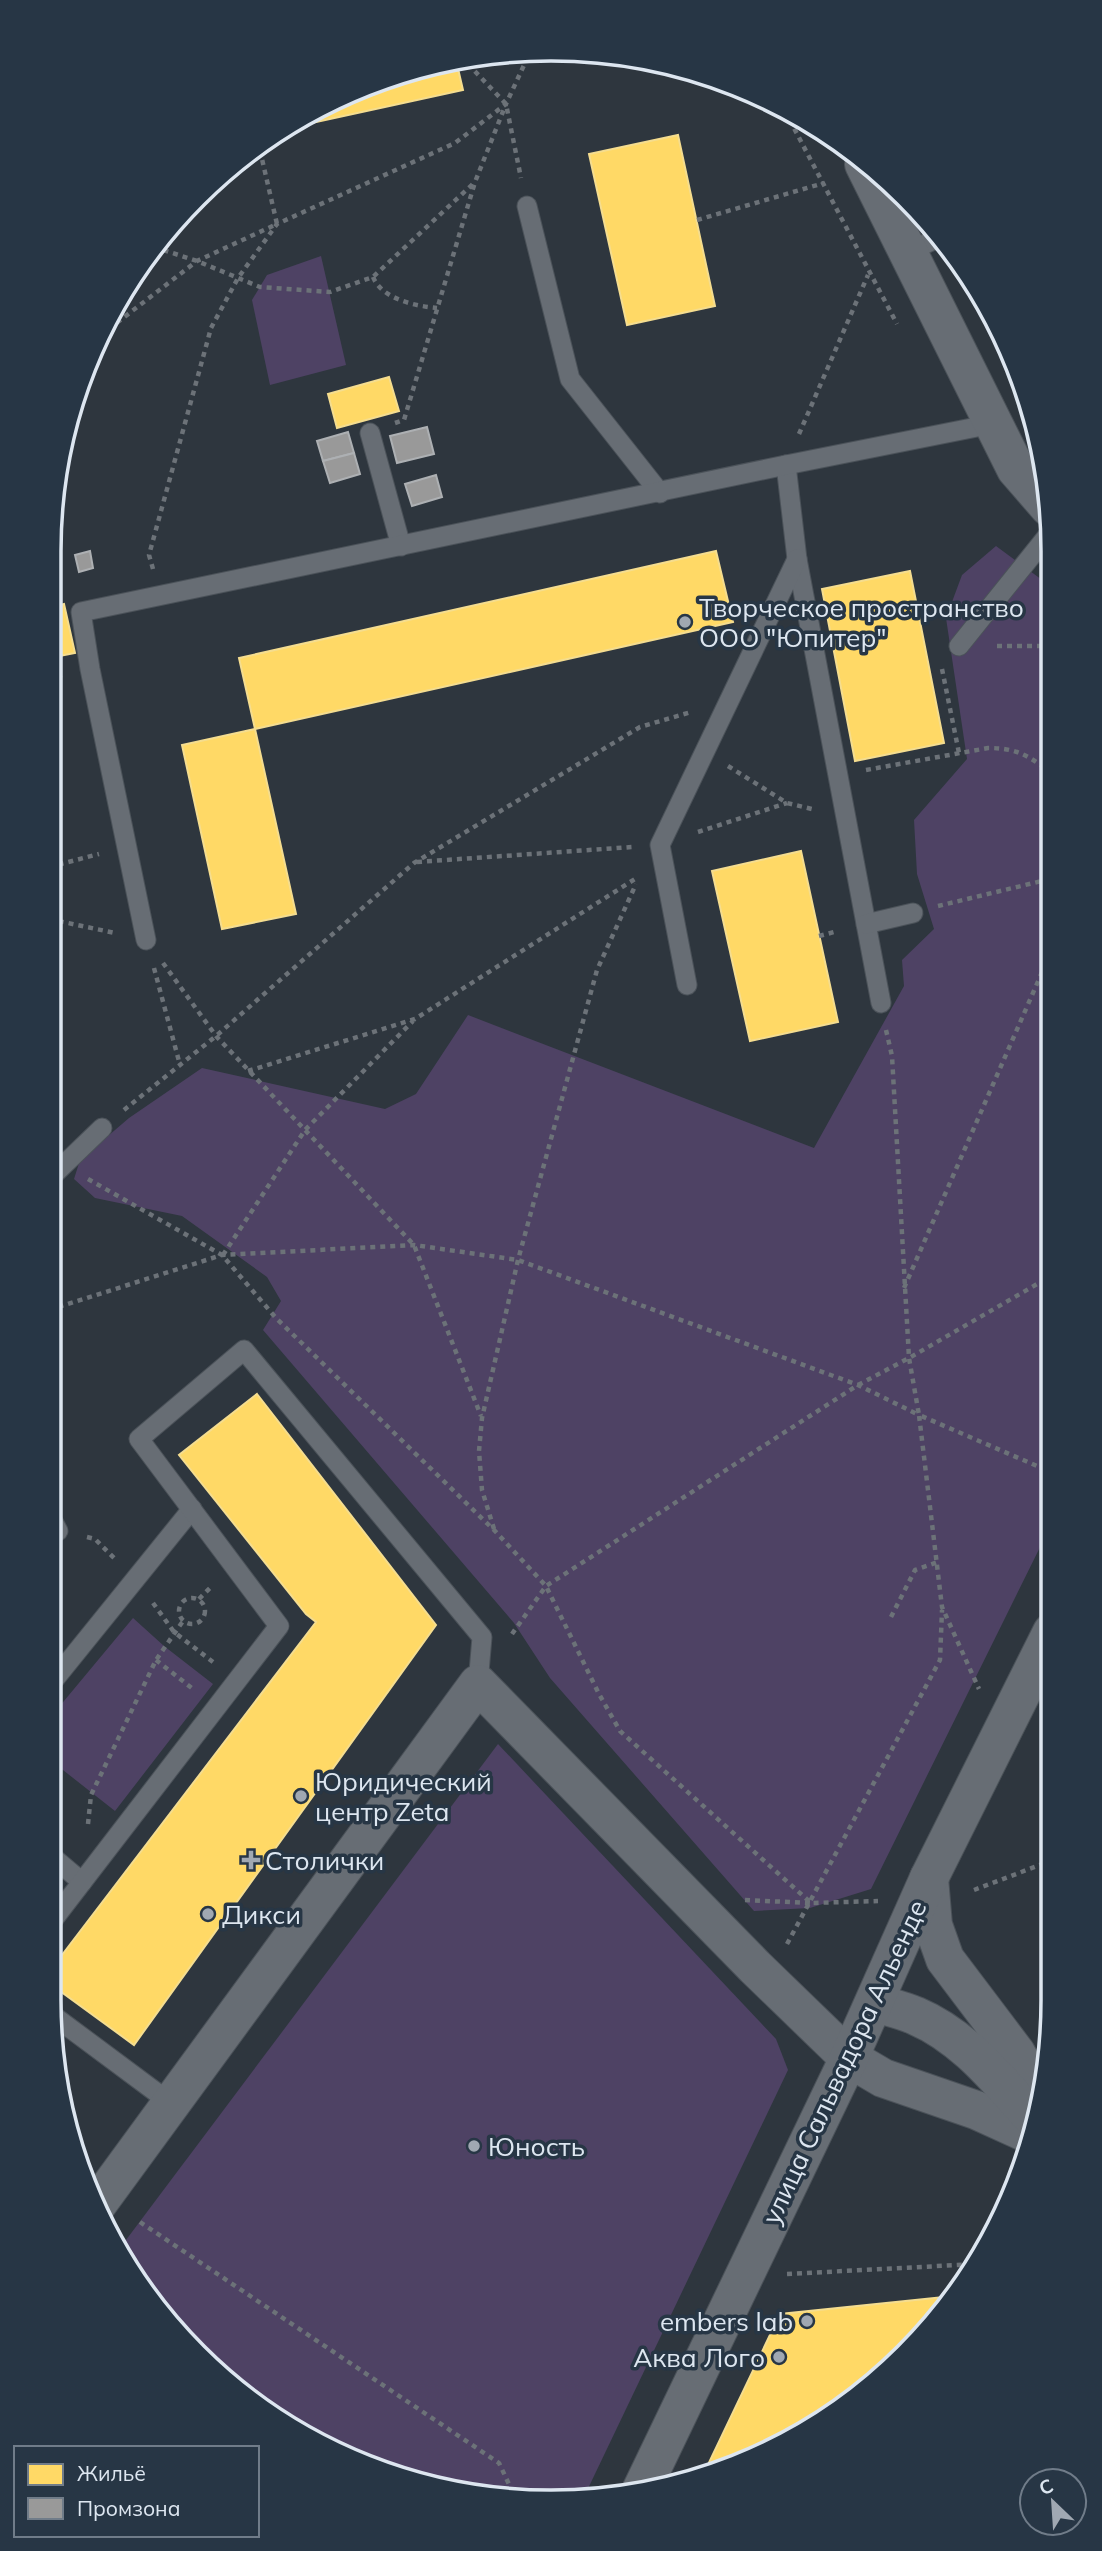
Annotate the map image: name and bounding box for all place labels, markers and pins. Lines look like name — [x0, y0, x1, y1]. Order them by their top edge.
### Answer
place label: Творческое пространство ООО "Юпитер" — [699, 591, 1024, 654]
marker: Творческое пространство ООО "Юпитер" — [677, 614, 693, 630]
place label: Юридический центр Zeta — [315, 1765, 492, 1828]
marker: Юридический центр Zeta — [293, 1788, 309, 1804]
place label: Столички — [265, 1844, 384, 1877]
marker: Столички — [243, 1852, 259, 1868]
place label: Дикси — [222, 1898, 301, 1931]
marker: Дикси — [200, 1906, 216, 1922]
place label: Юность — [488, 2130, 585, 2163]
marker: Юность — [466, 2138, 482, 2154]
place label: embers lab — [660, 2305, 793, 2338]
marker: embers lab — [799, 2313, 815, 2329]
place label: Аква Лого — [633, 2341, 765, 2374]
marker: Аква Лого — [771, 2349, 787, 2365]

